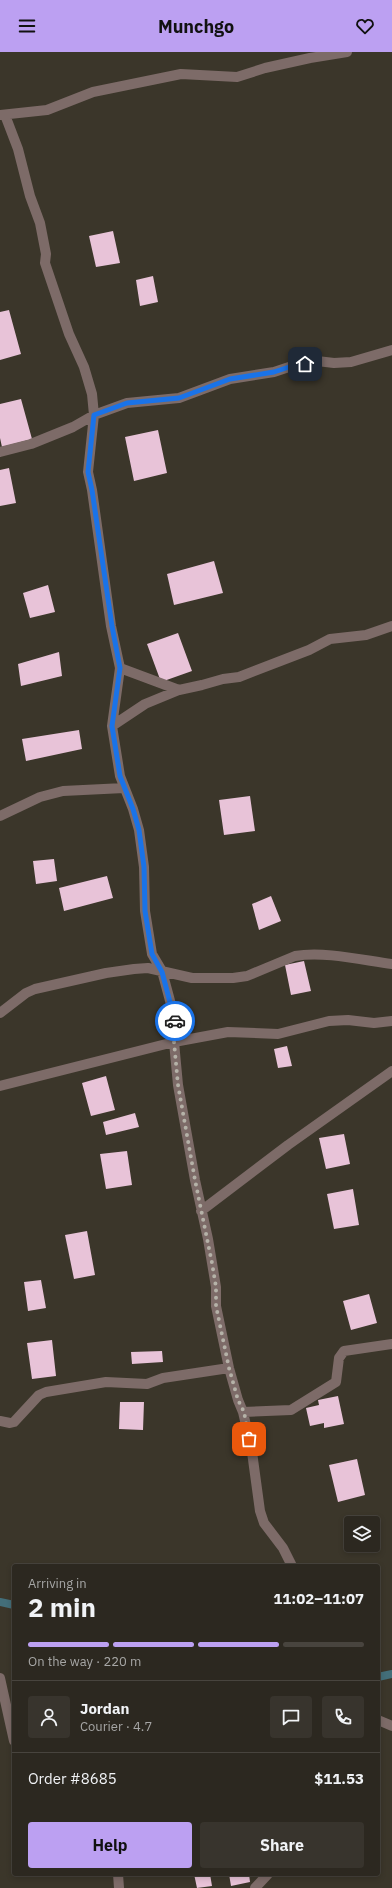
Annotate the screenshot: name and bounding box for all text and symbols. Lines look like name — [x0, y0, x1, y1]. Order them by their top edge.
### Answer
icon: menu — [16, 15, 38, 37]
text: Munchgo — [158, 15, 234, 38]
icon: heart — [354, 15, 376, 37]
pin — [288, 347, 322, 381]
icon: home — [294, 353, 316, 375]
courier — [155, 1001, 195, 1041]
icon: car — [164, 1010, 186, 1032]
pin — [232, 1422, 266, 1456]
icon: bag — [238, 1428, 260, 1450]
map controls — [344, 1516, 380, 1552]
button: layers — [344, 1516, 380, 1552]
text: Arriving in — [28, 1575, 87, 1592]
text: 11:02–11:07 — [273, 1589, 364, 1608]
text: 2 min — [28, 1590, 96, 1624]
text: On the way · 220 m — [28, 1653, 141, 1670]
button: person — [28, 1696, 70, 1738]
button: chat — [270, 1696, 312, 1738]
button: phone — [322, 1696, 364, 1738]
text: Jordan — [80, 1699, 129, 1718]
text: Courier · 4.7 — [80, 1718, 152, 1735]
text: Order #8685 — [28, 1769, 117, 1788]
text: $11.53 — [314, 1769, 364, 1788]
button: Help — [28, 1822, 192, 1868]
button: Share — [200, 1822, 364, 1868]

